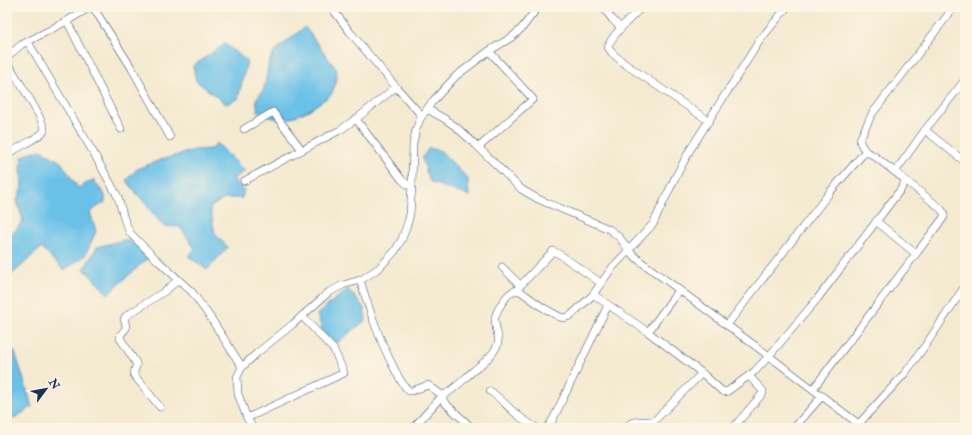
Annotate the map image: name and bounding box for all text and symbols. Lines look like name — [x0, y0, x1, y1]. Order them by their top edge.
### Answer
north arrow — [26, 369, 66, 409]
text: N — [45, 375, 63, 393]

